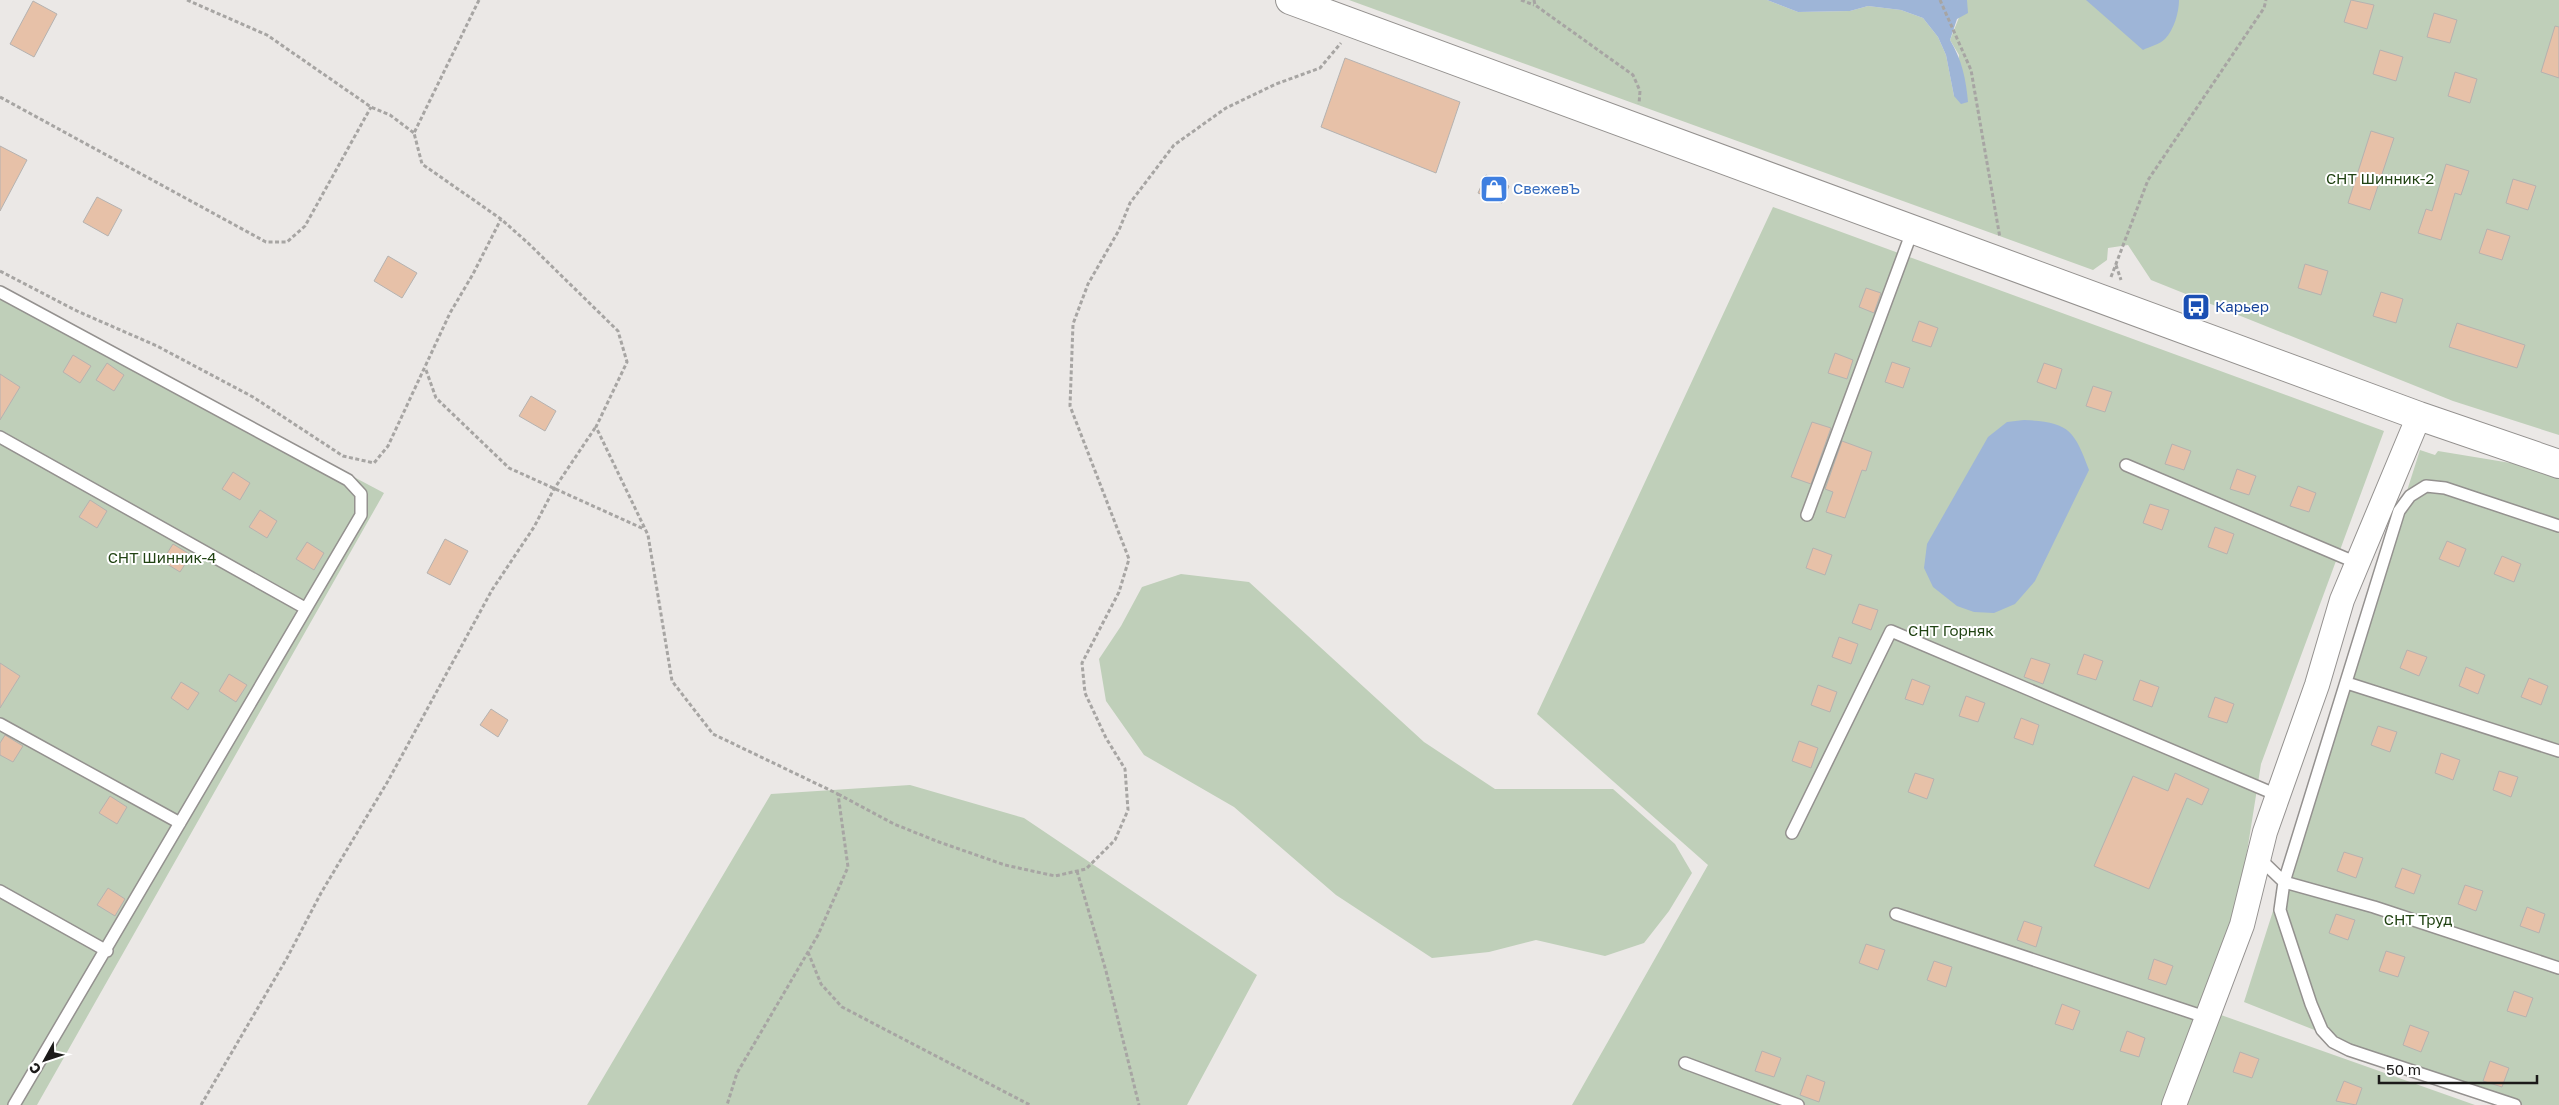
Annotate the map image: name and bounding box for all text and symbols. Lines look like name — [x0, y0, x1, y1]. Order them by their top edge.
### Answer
park label: СНТ Шинник-2 — [2326, 169, 2434, 187]
shop icon: СвежевЪ — [1479, 174, 1509, 204]
place label: СвежевЪ — [1513, 179, 1580, 197]
bus stop icon: Карьер — [2181, 292, 2211, 322]
place label: Карьер — [2215, 297, 2269, 315]
park label: СНТ Шинник-4 — [108, 548, 216, 566]
park label: СНТ Горняк — [1908, 621, 1994, 639]
park label: СНТ Труд — [2384, 910, 2452, 928]
north arrow — [20, 1035, 70, 1085]
scale bar — [2379, 1052, 2536, 1084]
text: С — [25, 1059, 44, 1078]
text: 50 m — [2386, 1060, 2421, 1078]

